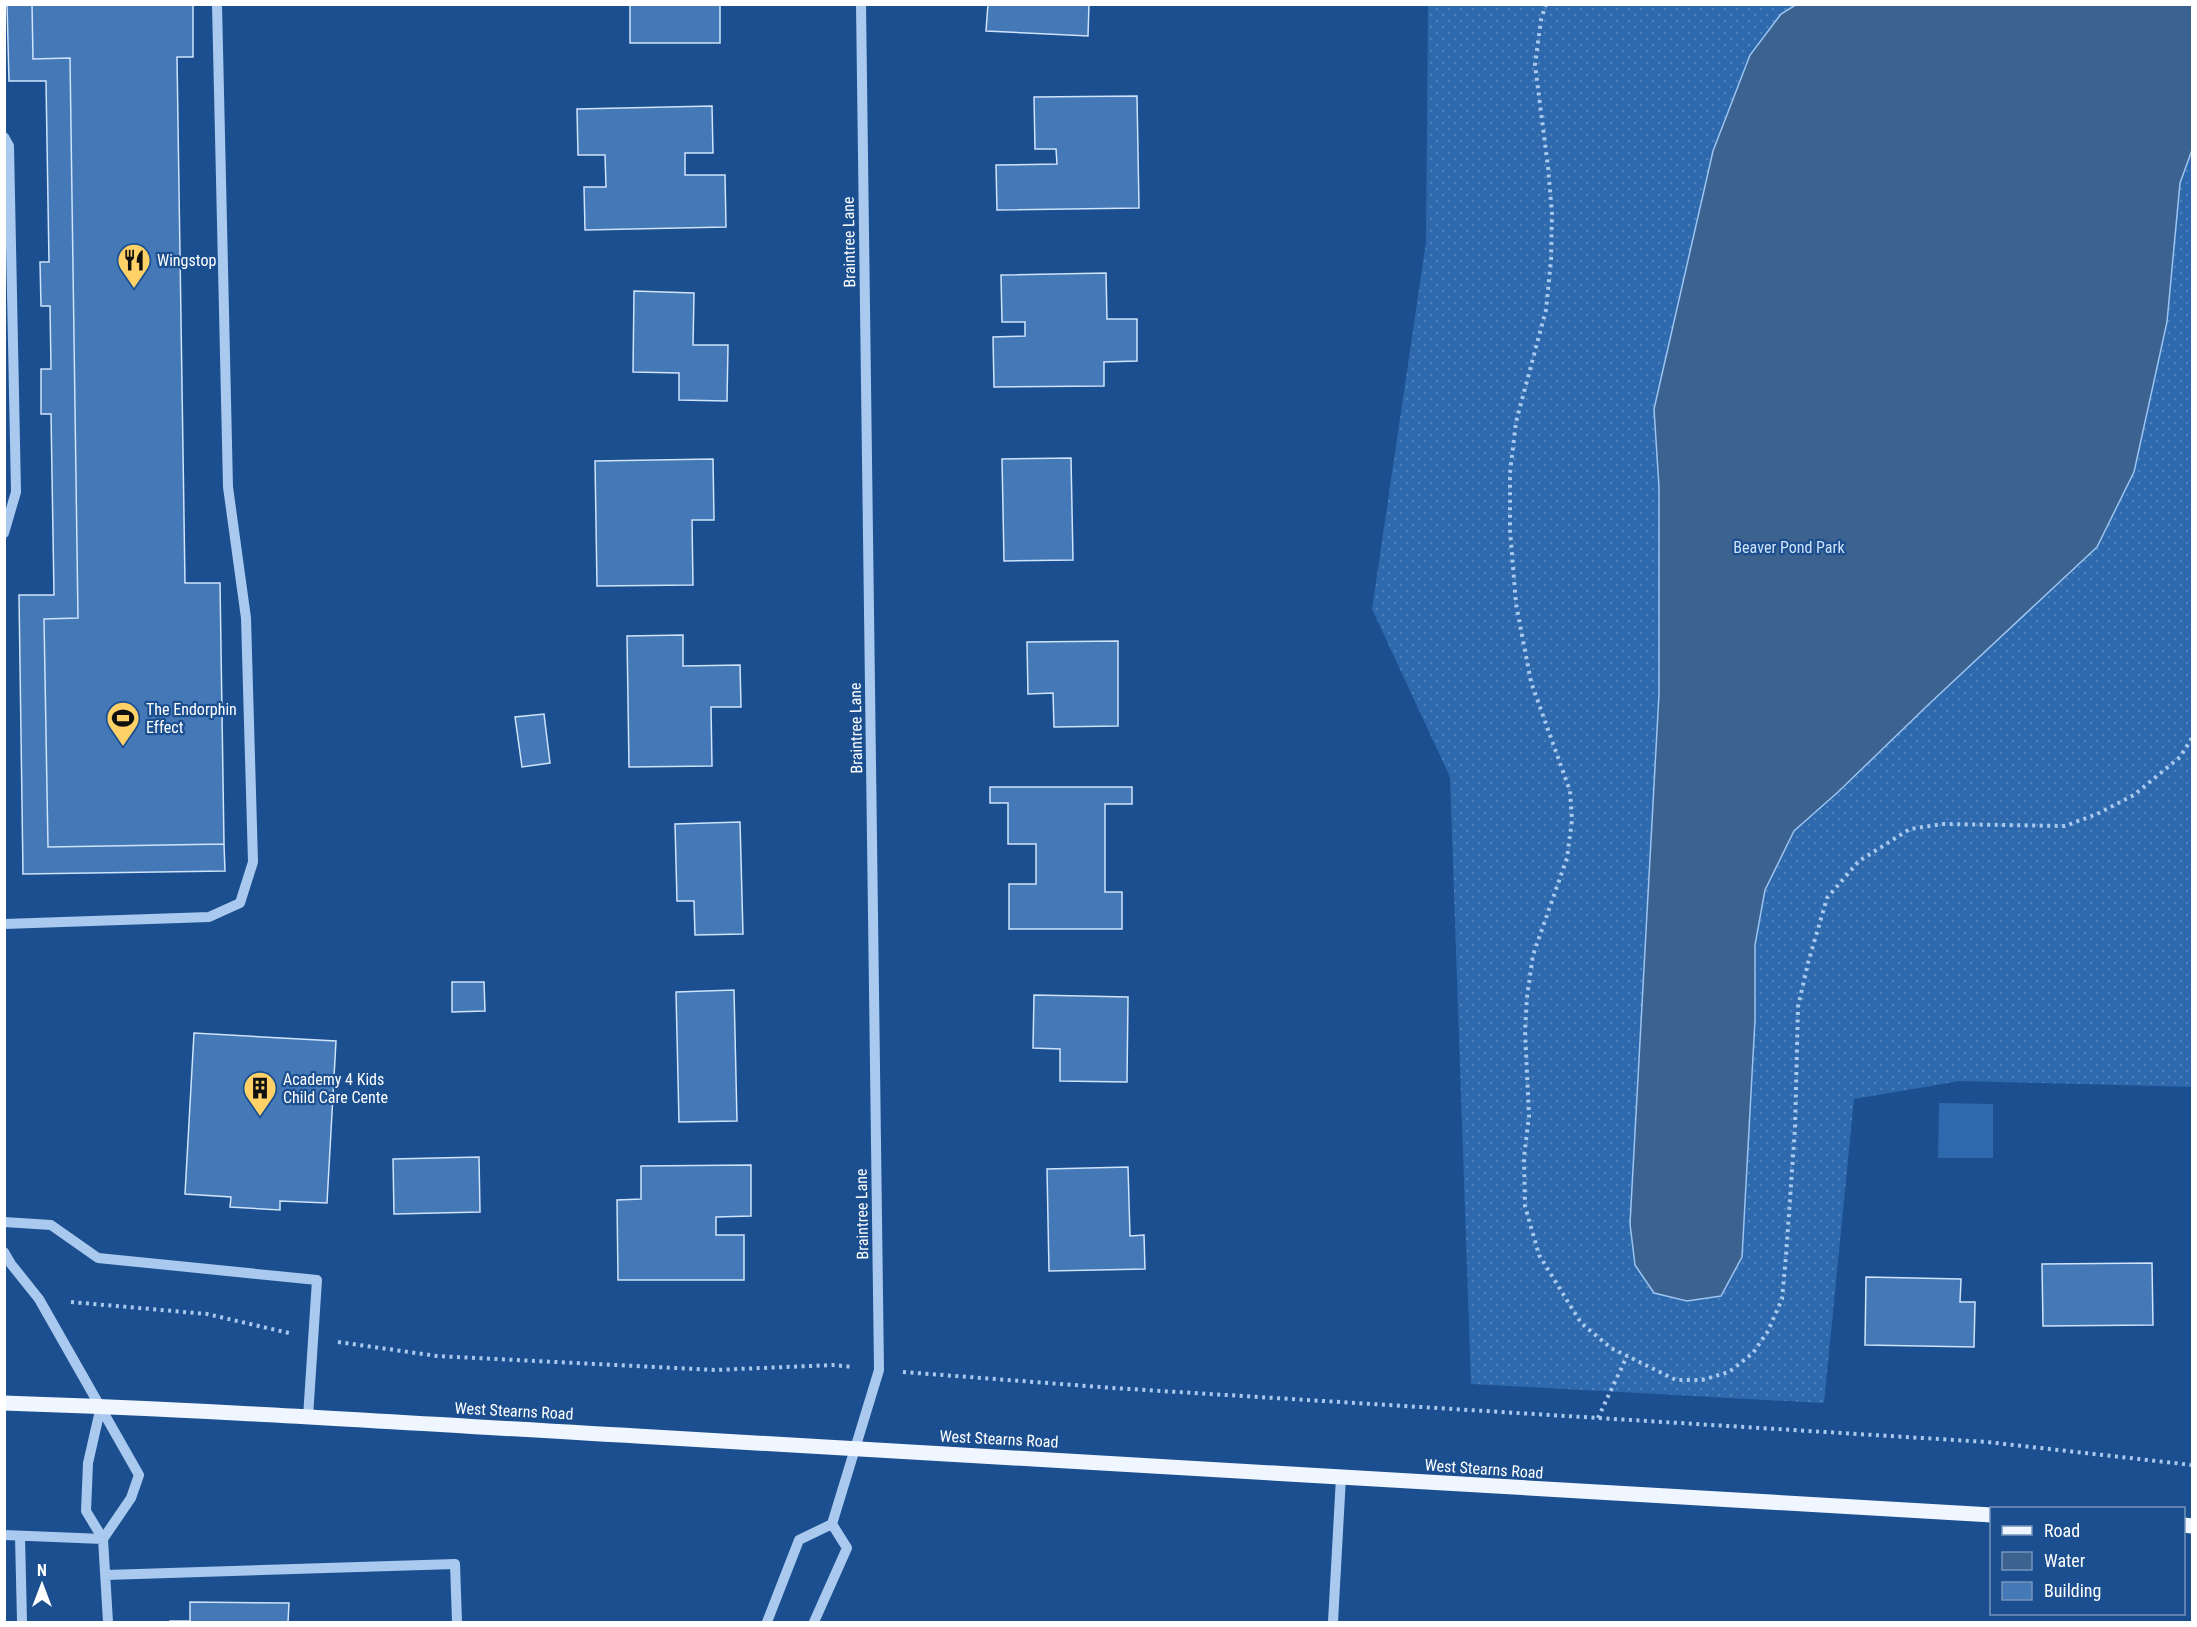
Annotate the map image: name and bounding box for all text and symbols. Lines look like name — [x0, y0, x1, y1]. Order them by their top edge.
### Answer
street label: Braintree Lane — [839, 196, 859, 288]
restaurant icon: Wingstop — [116, 242, 152, 289]
place label: Wingstop — [157, 251, 216, 270]
park label: Beaver Pond Park — [1733, 538, 1845, 557]
street label: Braintree Lane — [846, 682, 866, 774]
sports icon: The Endorphin Effect — [105, 700, 141, 747]
place label: The Endorphin Effect — [146, 700, 237, 737]
building icon: Academy 4 Kids Child Care Cente — [242, 1070, 278, 1117]
place label: Academy 4 Kids Child Care Cente — [283, 1070, 388, 1107]
street label: Braintree Lane — [852, 1168, 872, 1260]
street label: West Stearns Road — [454, 1398, 574, 1424]
street label: West Stearns Road — [939, 1426, 1059, 1452]
street label: West Stearns Road — [1424, 1455, 1544, 1483]
legend — [1990, 1507, 2185, 1615]
text: Road — [2044, 1520, 2080, 1541]
text: Water — [2044, 1550, 2086, 1571]
north arrow — [12, 1555, 72, 1615]
text: N — [37, 1561, 47, 1580]
text: Building — [2044, 1580, 2101, 1601]

